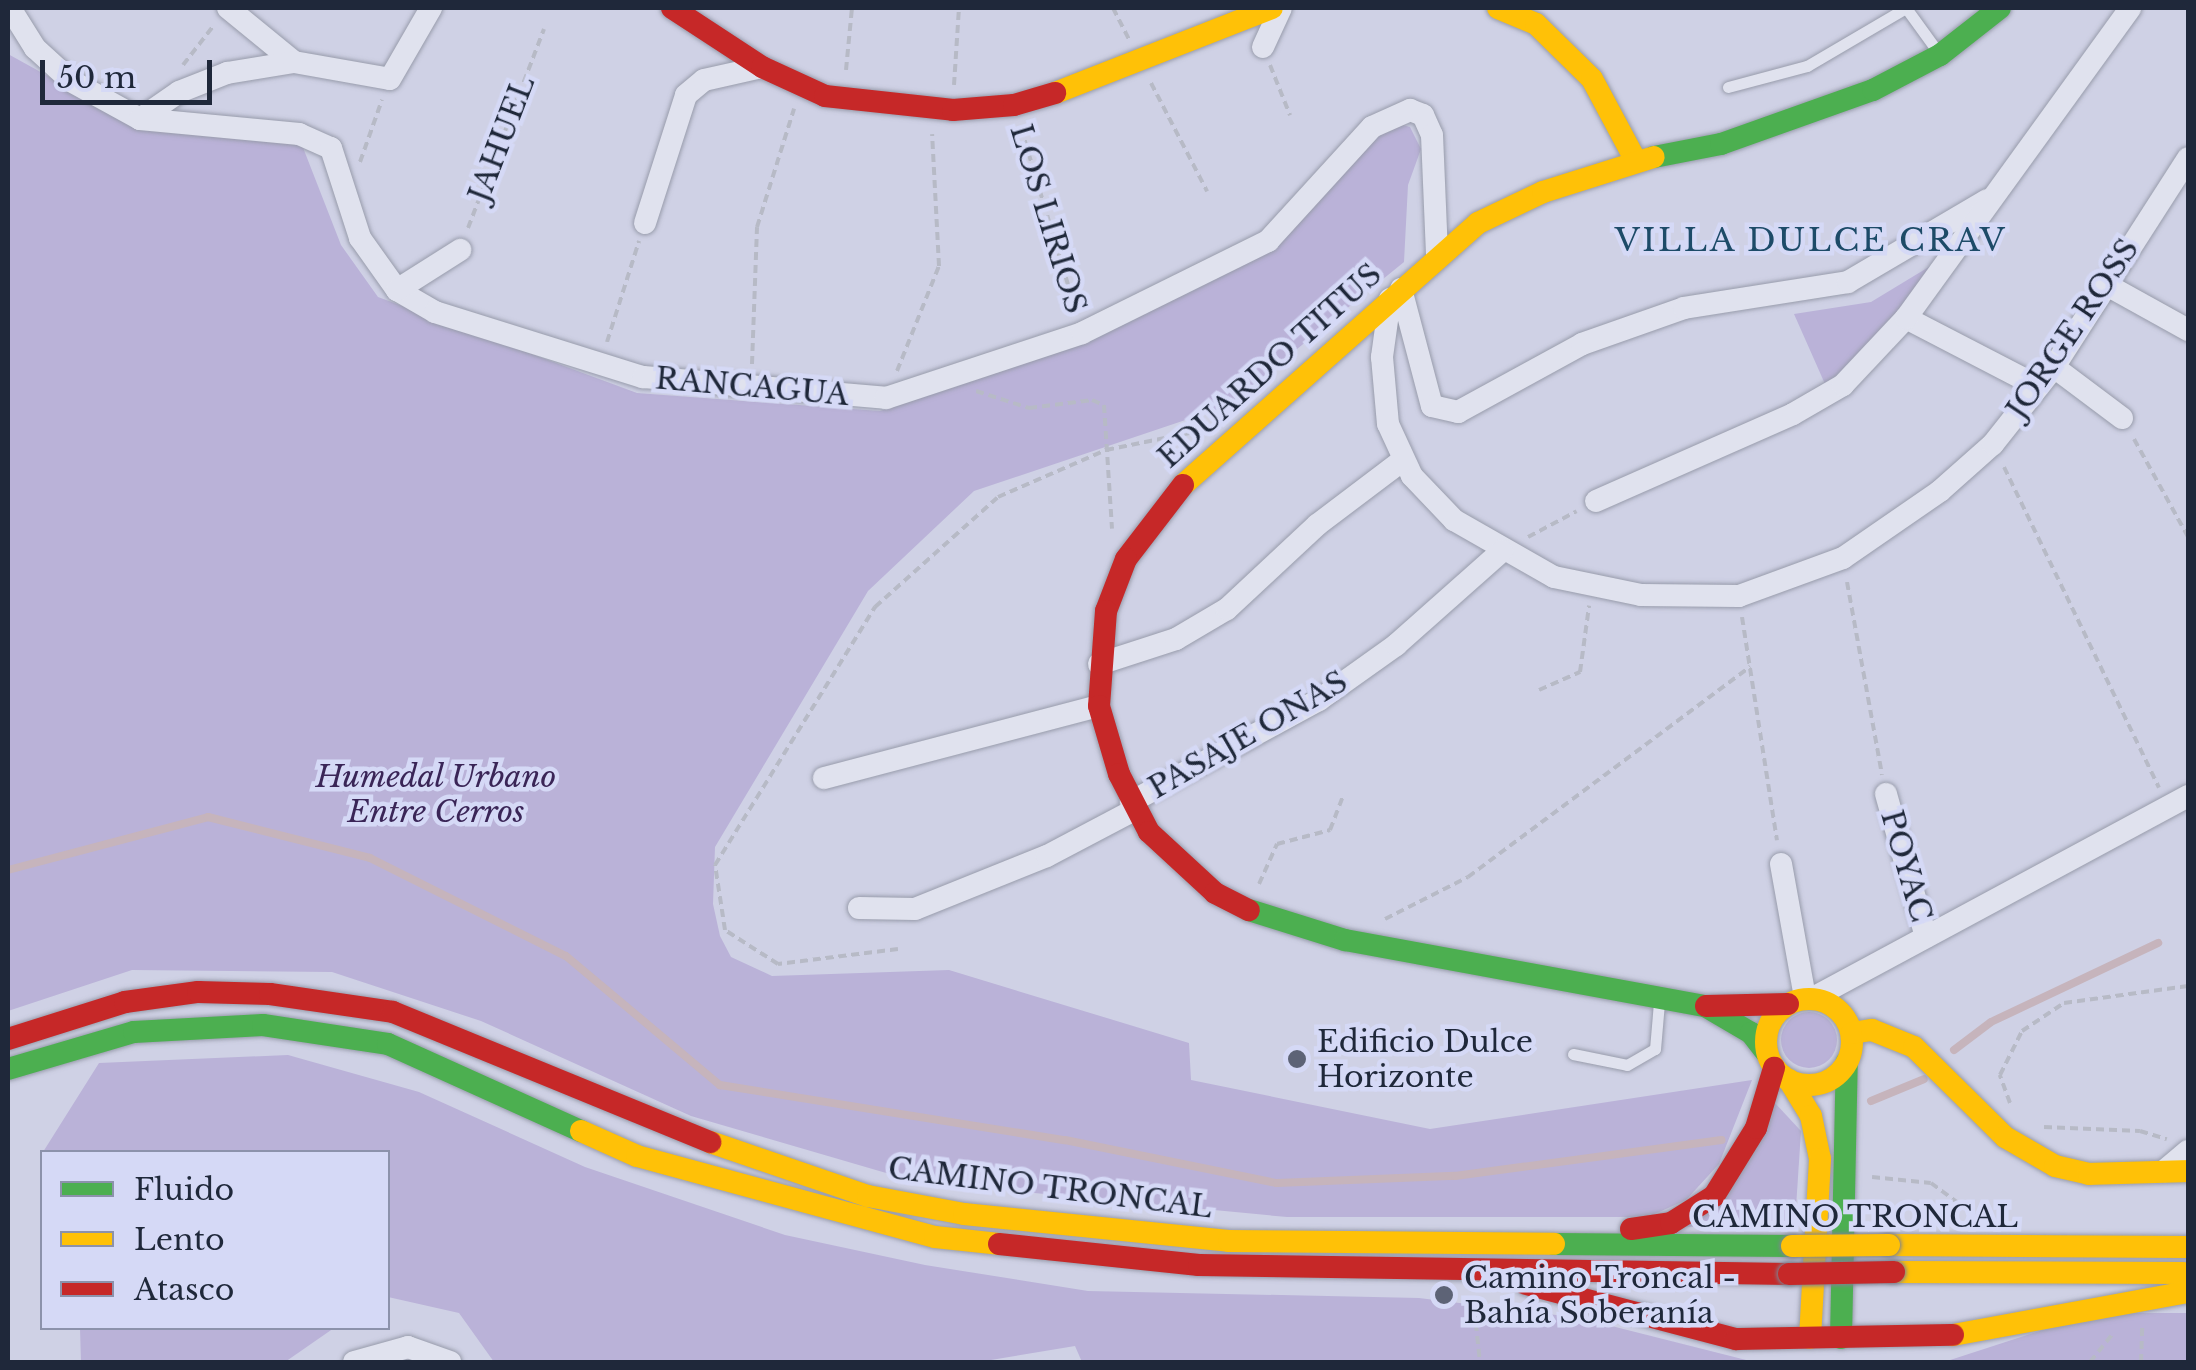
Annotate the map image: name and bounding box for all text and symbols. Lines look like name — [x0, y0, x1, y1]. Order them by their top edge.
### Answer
scale bar — [45, 40, 218, 102]
text: 50 m — [57, 59, 136, 96]
street label: JAHUEL — [462, 71, 542, 207]
street label: LOS LIRIOS — [1002, 120, 1094, 318]
district label: VILLA DULCE CRAV — [1614, 221, 2008, 259]
street label: JORGE ROSS — [2000, 232, 2146, 426]
street label: EDUARDO TITUS — [1151, 256, 1389, 476]
street label: RANCAGUA — [654, 361, 850, 413]
street label: PASAJE ONAS — [1142, 664, 1354, 806]
park label: Humedal Urbano Entre Cerros — [315, 759, 557, 830]
street label: POYAC — [1873, 806, 1939, 926]
place label: Edificio Dulce Horizonte — [1317, 1024, 1533, 1094]
marker: Edificio Dulce Horizonte — [1286, 1048, 1308, 1070]
legend — [40, 1150, 390, 1330]
street label: CAMINO TRONCAL — [886, 1150, 1214, 1226]
text: Fluido — [134, 1171, 234, 1208]
street label: CAMINO TRONCAL — [1692, 1199, 2018, 1235]
text: Lento — [134, 1221, 225, 1258]
place label: Camino Troncal - Bahía Soberanía — [1464, 1260, 1737, 1330]
text: Atasco — [134, 1271, 234, 1308]
marker: Camino Troncal - Bahía Soberanía — [1433, 1284, 1455, 1306]

